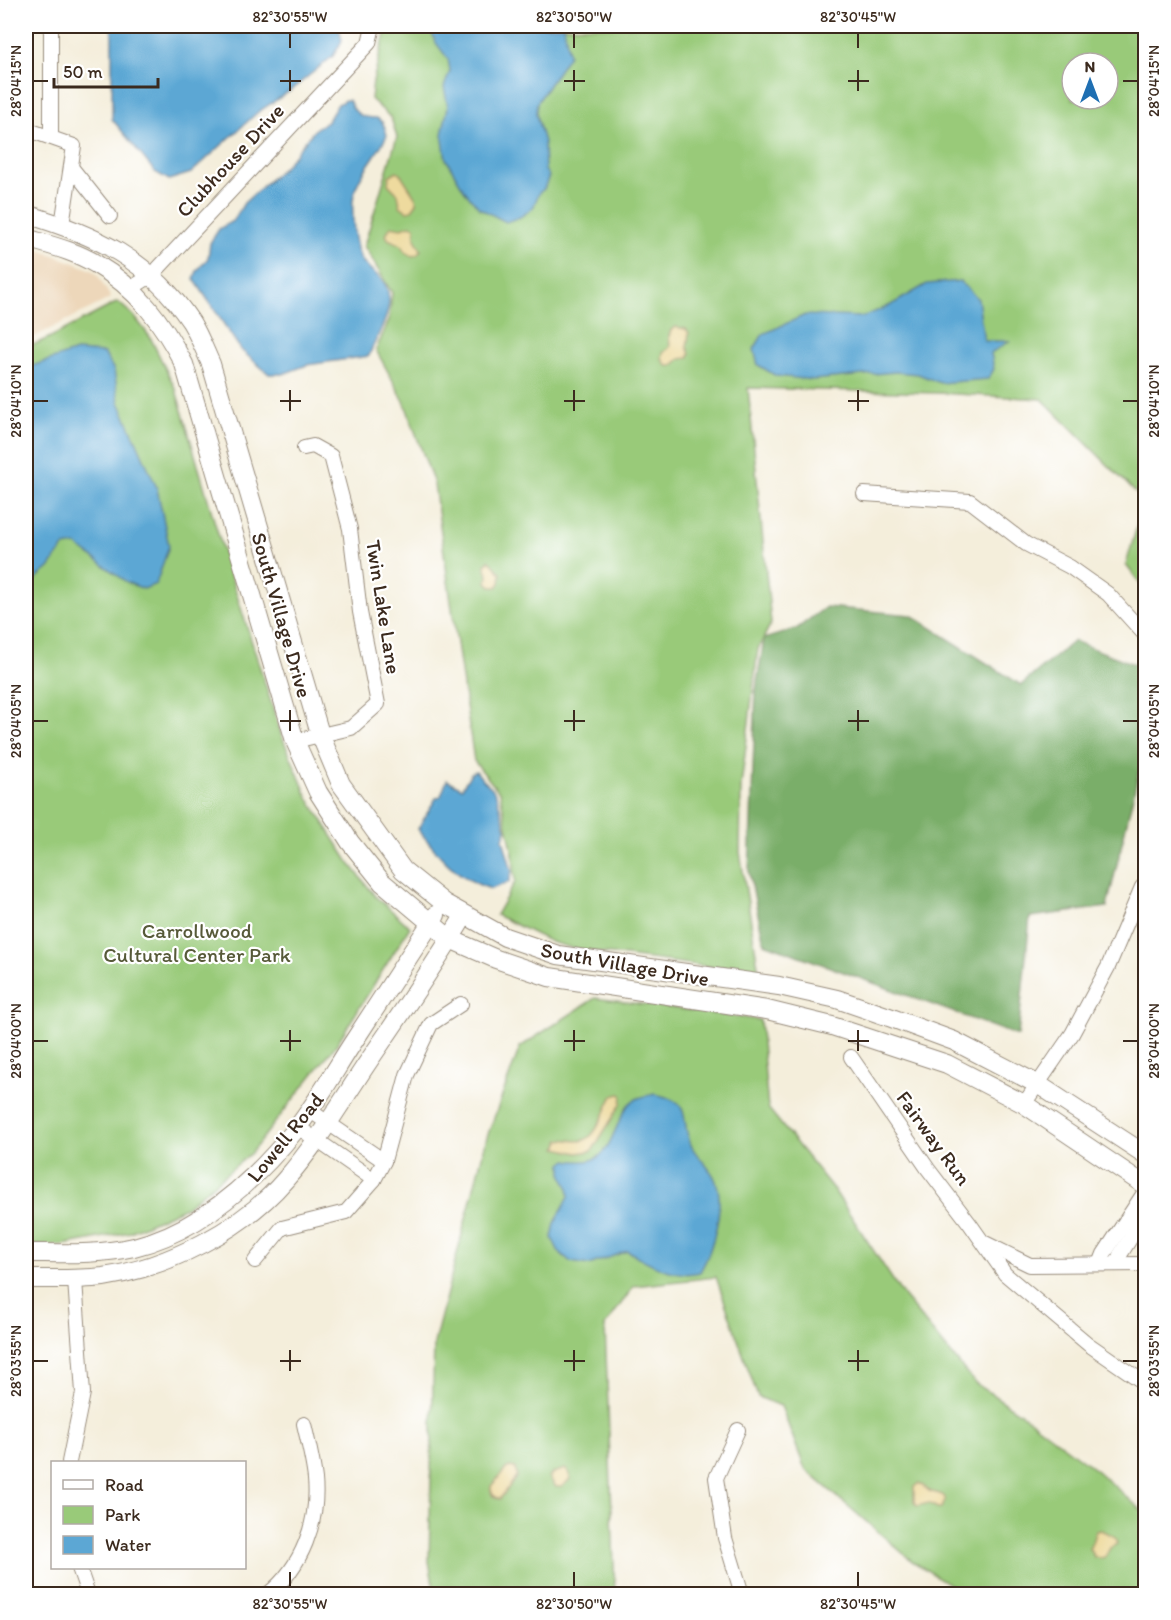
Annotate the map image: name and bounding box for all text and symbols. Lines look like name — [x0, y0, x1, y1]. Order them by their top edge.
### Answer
text: 82°30'55"W — [253, 8, 328, 26]
text: 82°30'50"W — [536, 8, 612, 26]
text: 82°30'45"W — [820, 8, 896, 26]
text: 28°04'15"N — [7, 45, 25, 117]
text: 28°04'15"N — [1145, 45, 1163, 117]
scale bar — [54, 51, 158, 89]
north arrow — [1060, 51, 1120, 111]
text: N — [1085, 57, 1095, 76]
text: 50 m — [63, 61, 103, 83]
street label: Clubhouse Drive — [171, 98, 289, 222]
text: 28°04'10"N — [7, 364, 25, 438]
text: 28°04'10"N — [1145, 364, 1163, 438]
street label: South Village Drive — [246, 530, 318, 700]
street label: Twin Lake Lane — [361, 538, 407, 676]
text: 28°04'05"N — [7, 684, 25, 758]
text: 28°04'05"N — [1145, 684, 1163, 758]
park label: Carrollwood Cultural Center Park — [103, 918, 291, 967]
street label: South Village Drive — [539, 937, 711, 991]
text: 28°04'00"N — [7, 1003, 25, 1079]
text: 28°04'00"N — [1145, 1003, 1163, 1079]
street label: Fairway Run — [891, 1086, 977, 1190]
street label: Lowell Road — [241, 1087, 329, 1187]
text: 28°03'55"N — [7, 1325, 25, 1397]
text: 28°03'55"N — [1145, 1325, 1163, 1397]
legend — [51, 1461, 246, 1569]
text: Road — [105, 1474, 144, 1496]
text: Park — [105, 1504, 140, 1526]
text: Water — [105, 1534, 151, 1556]
text: 82°30'55"W — [253, 1595, 328, 1613]
text: 82°30'50"W — [536, 1595, 612, 1613]
text: 82°30'45"W — [820, 1595, 896, 1613]

